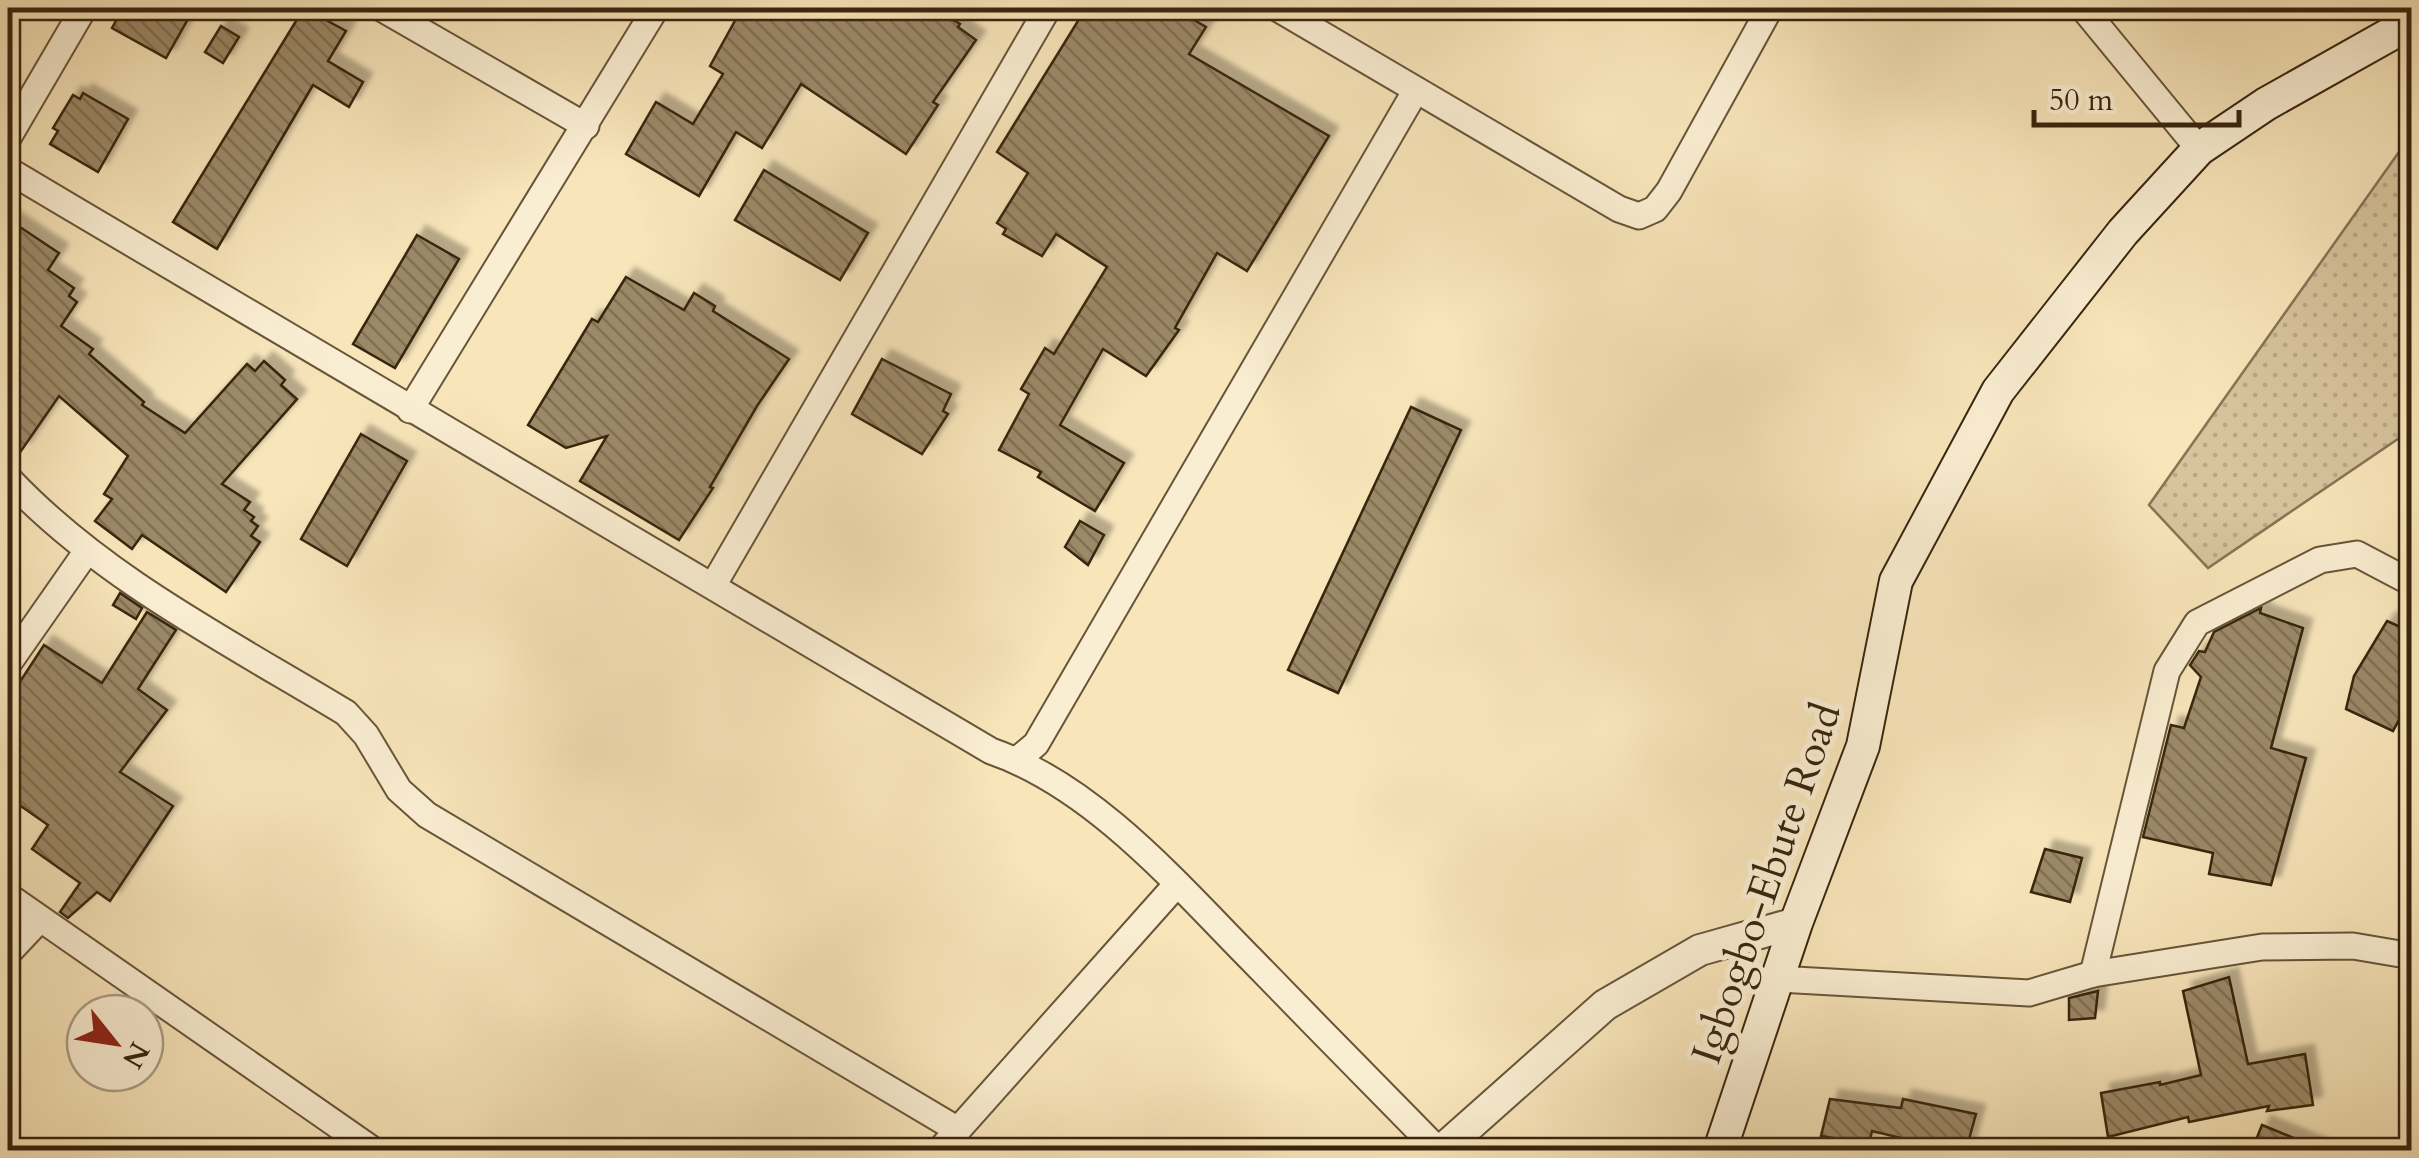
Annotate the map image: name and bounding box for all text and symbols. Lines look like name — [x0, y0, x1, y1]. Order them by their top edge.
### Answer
scale bar — [2034, 65, 2239, 127]
text: 50 m — [2049, 80, 2114, 121]
street label: Igbogbo-Ebute Road — [1678, 695, 1855, 1071]
north arrow — [65, 993, 165, 1093]
text: N — [113, 1035, 158, 1075]

